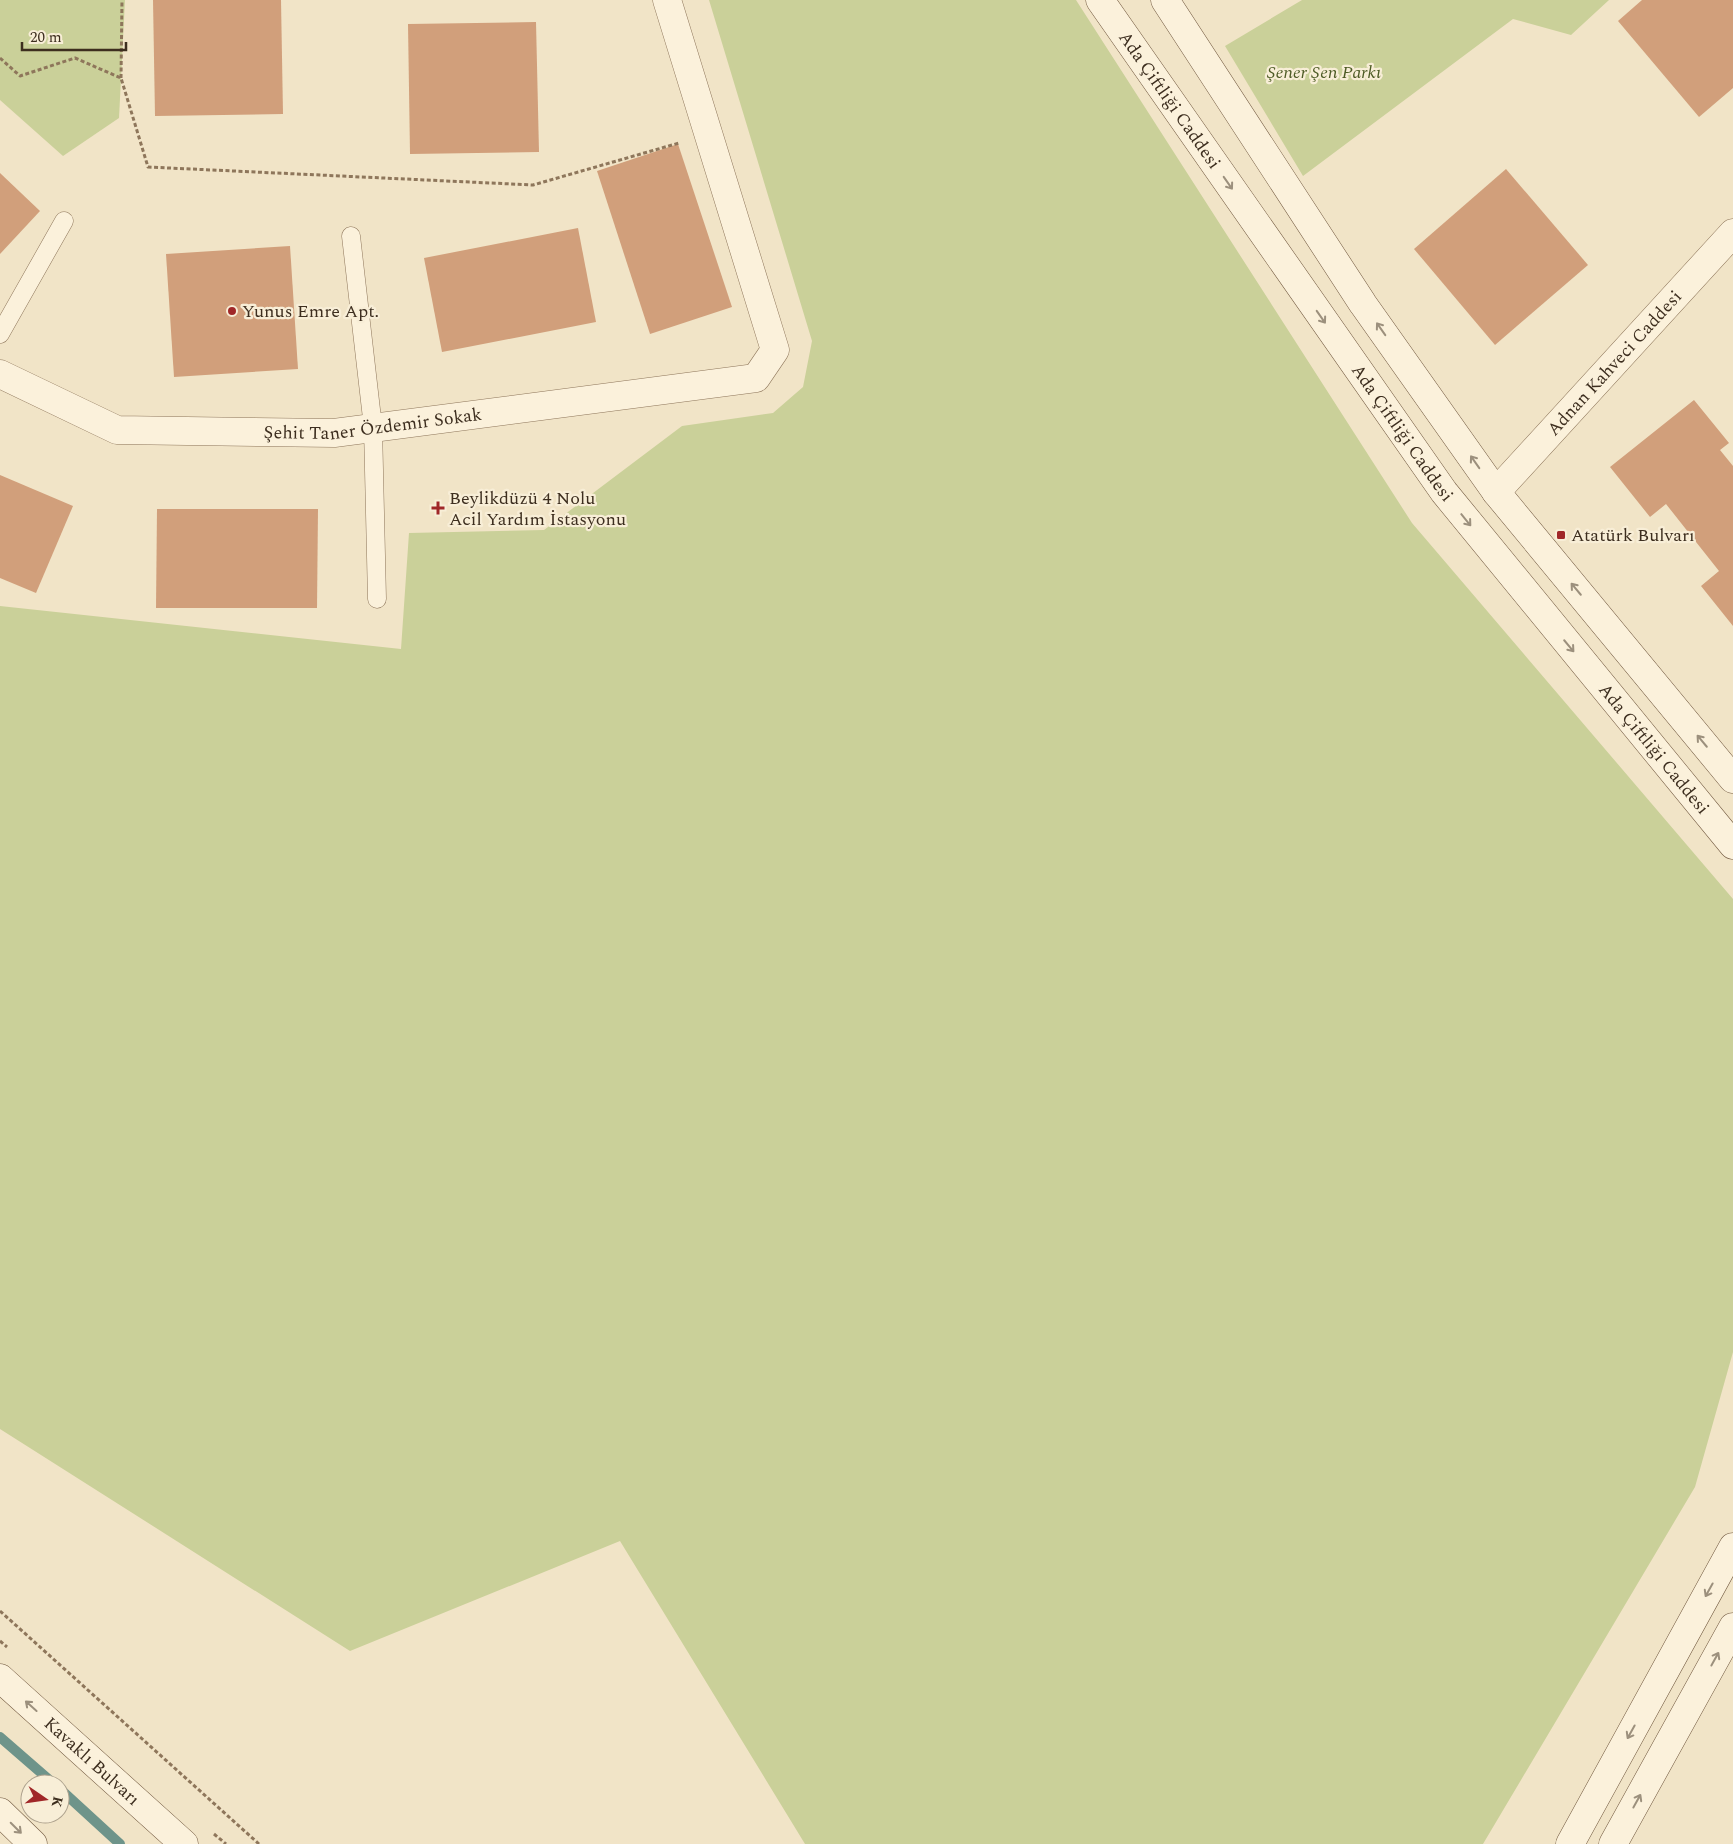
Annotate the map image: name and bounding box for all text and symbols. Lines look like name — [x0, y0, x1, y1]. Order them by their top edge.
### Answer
scale bar — [22, 20, 126, 52]
text: 20 m — [30, 26, 62, 49]
street label: Ada Çiftliği Caddesi — [1112, 26, 1228, 174]
park label: Şener Şen Parkı — [1267, 59, 1381, 86]
one-way arrow — [1223, 176, 1233, 190]
street label: Adnan Kahveci Caddesi — [1540, 284, 1688, 442]
place label: Yunus Emre Apt. — [242, 298, 379, 325]
marker: Yunus Emre Apt. — [226, 305, 238, 317]
one-way arrow — [1316, 309, 1326, 323]
one-way arrow — [1376, 322, 1386, 336]
street label: Ada Çiftliği Caddesi — [1345, 358, 1460, 508]
street label: Şehit Taner Özdemir Sokak — [263, 400, 483, 447]
one-way arrow — [1470, 455, 1480, 469]
place label: Beylikdüzü 4 Nolu Acil Yardım İstasyonu — [449, 485, 626, 533]
marker: Beylikdüzü 4 Nolu Acil Yardım İstasyonu — [431, 501, 445, 515]
one-way arrow — [1461, 513, 1472, 526]
place label: Atatürk Bulvarı — [1571, 522, 1695, 549]
marker: Atatürk Bulvarı — [1555, 529, 1567, 541]
one-way arrow — [1571, 583, 1582, 596]
one-way arrow — [1564, 639, 1575, 652]
street label: Ada Çiftliği Caddesi — [1592, 677, 1716, 820]
one-way arrow — [1697, 735, 1708, 748]
one-way arrow — [1704, 1582, 1714, 1597]
one-way arrow — [1711, 1652, 1720, 1667]
one-way arrow — [24, 1700, 37, 1712]
street label: Kavaklı Bulvarı — [40, 1712, 144, 1810]
one-way arrow — [1626, 1725, 1636, 1740]
north arrow — [20, 1774, 70, 1824]
one-way arrow — [1632, 1795, 1642, 1809]
one-way arrow — [10, 1822, 23, 1834]

